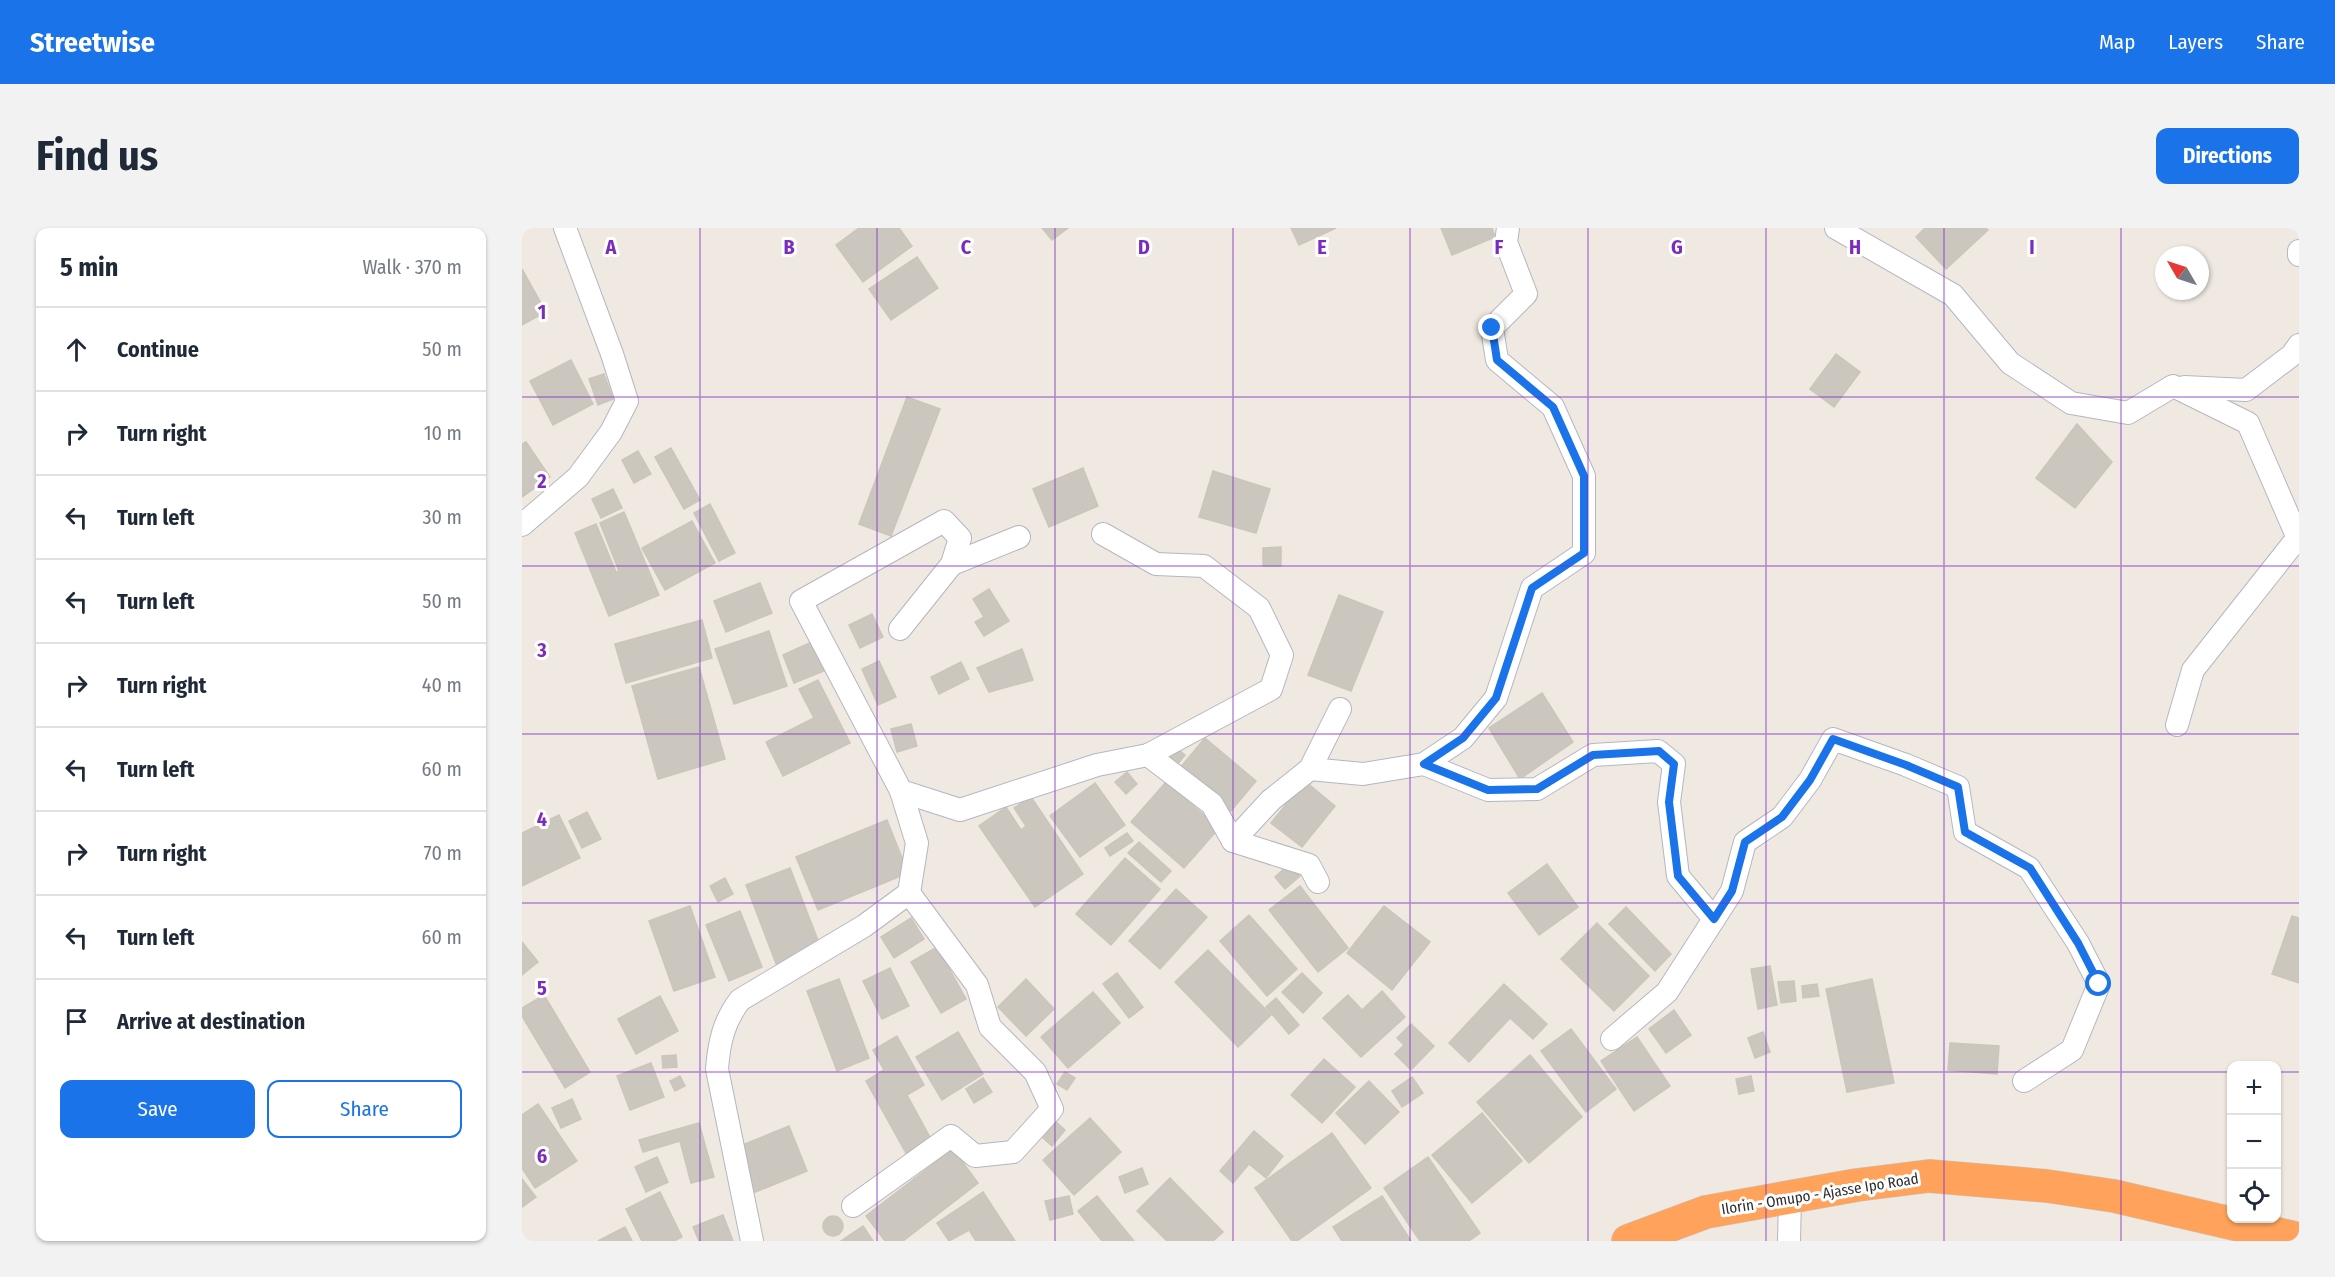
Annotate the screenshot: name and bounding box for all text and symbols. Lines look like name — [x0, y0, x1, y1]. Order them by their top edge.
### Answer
text: Streetwise — [30, 26, 155, 59]
text: Map — [2099, 29, 2135, 55]
text: Layers — [2168, 29, 2223, 55]
text: Share — [2256, 29, 2305, 55]
button: Directions — [2156, 128, 2299, 184]
text: Find us — [36, 131, 158, 181]
text: A — [605, 235, 618, 259]
text: B — [783, 235, 795, 259]
text: C — [961, 235, 972, 259]
text: D — [1138, 235, 1150, 259]
text: E — [1317, 235, 1327, 259]
text: F — [1495, 235, 1504, 259]
text: G — [1671, 235, 1683, 259]
text: H — [1849, 235, 1861, 259]
text: I — [2029, 235, 2035, 259]
north arrow — [2155, 246, 2209, 300]
text: 5 min — [60, 252, 118, 283]
text: Walk · 370 m — [362, 255, 462, 279]
text: 1 — [538, 300, 546, 324]
route end — [1478, 314, 1504, 340]
icon: ahead — [60, 333, 93, 366]
text: Continue — [117, 336, 199, 363]
text: 50 m — [422, 337, 462, 361]
icon: right — [60, 417, 93, 450]
text: Turn right — [117, 420, 206, 447]
text: 10 m — [424, 421, 462, 445]
text: 2 — [536, 469, 547, 493]
icon: left — [60, 501, 93, 534]
text: Turn left — [117, 504, 195, 531]
text: 30 m — [422, 505, 462, 529]
icon: left — [60, 585, 93, 618]
text: Turn left — [117, 588, 195, 615]
text: 50 m — [422, 589, 462, 613]
text: 3 — [536, 638, 547, 662]
icon: right — [60, 669, 93, 702]
text: Turn right — [117, 672, 206, 699]
text: 40 m — [422, 673, 462, 697]
icon: left — [60, 753, 93, 786]
text: Turn left — [117, 756, 195, 783]
text: 60 m — [422, 757, 462, 781]
text: 4 — [537, 807, 547, 831]
icon: right — [60, 837, 93, 870]
text: Turn right — [117, 840, 206, 867]
text: 70 m — [424, 841, 462, 865]
icon: left — [60, 921, 93, 954]
text: Turn left — [117, 924, 195, 951]
text: 60 m — [422, 925, 462, 949]
route start — [2085, 970, 2111, 996]
text: 5 — [537, 976, 547, 1000]
icon: arrive — [60, 1005, 93, 1038]
text: Arrive at destination — [117, 1008, 305, 1035]
map controls — [2227, 1061, 2281, 1223]
button: + — [2227, 1061, 2281, 1115]
button: Save — [60, 1080, 255, 1138]
button: Share — [267, 1080, 462, 1138]
button: − — [2227, 1115, 2281, 1169]
text: 6 — [537, 1144, 547, 1168]
button: locate — [2227, 1169, 2281, 1223]
street label: Ilorin - Omupo - Ajasse Ipo Road — [1720, 1170, 1920, 1218]

